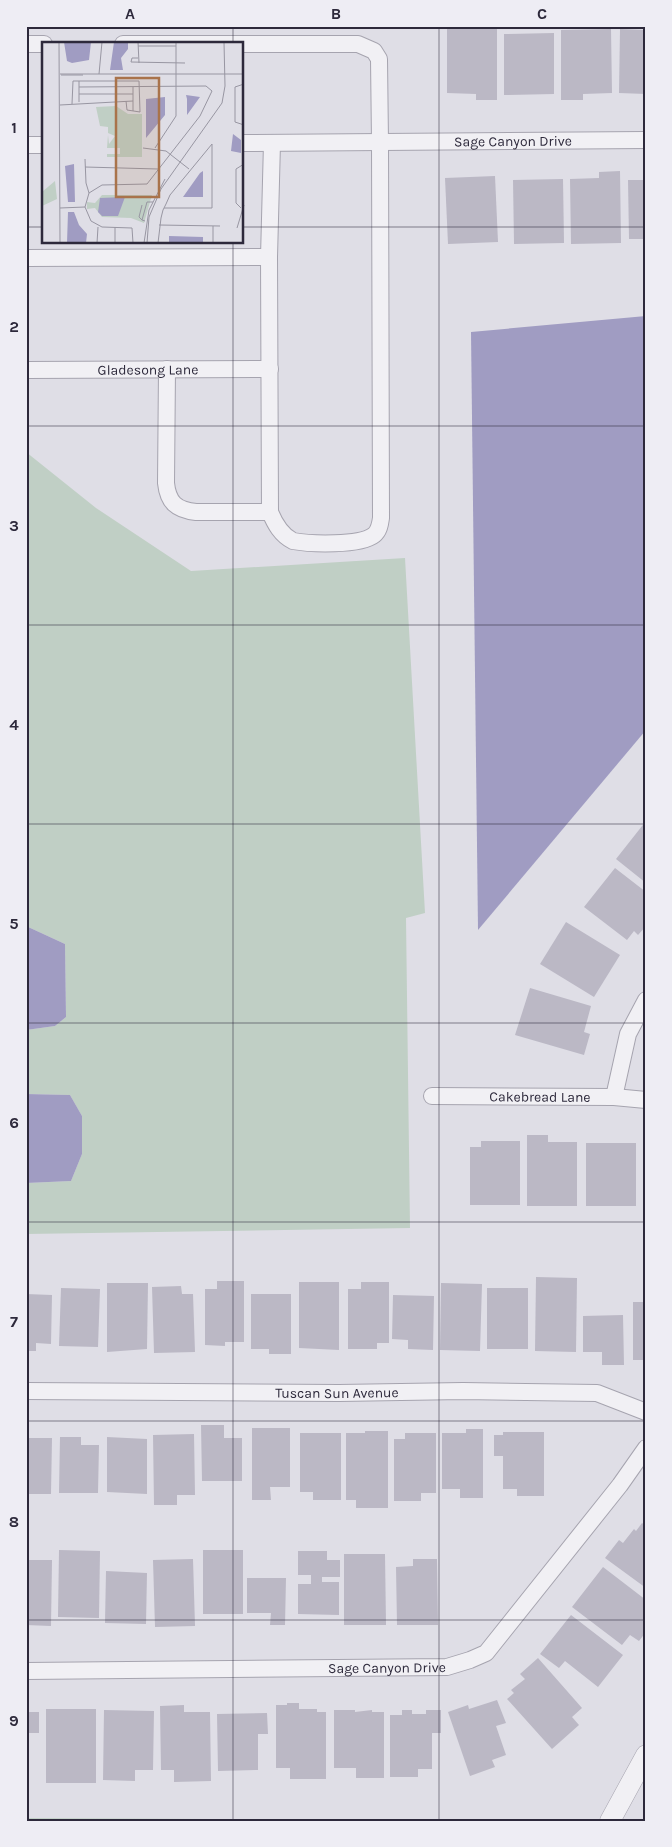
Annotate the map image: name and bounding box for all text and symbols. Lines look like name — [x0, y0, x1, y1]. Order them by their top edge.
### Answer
text: A — [125, 4, 135, 23]
text: B — [331, 4, 341, 23]
text: C — [537, 4, 547, 23]
inset map — [42, 42, 244, 244]
text: 1 — [11, 118, 17, 137]
street label: Sage Canyon Drive — [454, 133, 572, 150]
text: 2 — [9, 317, 19, 336]
street label: Gladesong Lane — [98, 361, 198, 379]
text: 3 — [9, 516, 19, 535]
text: 4 — [9, 715, 19, 734]
text: 5 — [9, 914, 19, 933]
street label: Cakebread Lane — [489, 1088, 591, 1106]
text: 6 — [9, 1113, 19, 1132]
text: 7 — [10, 1312, 18, 1331]
street label: Tuscan Sun Avenue — [275, 1384, 399, 1402]
text: 8 — [9, 1512, 19, 1531]
street label: Sage Canyon Drive — [328, 1659, 446, 1677]
text: 9 — [9, 1711, 19, 1730]

